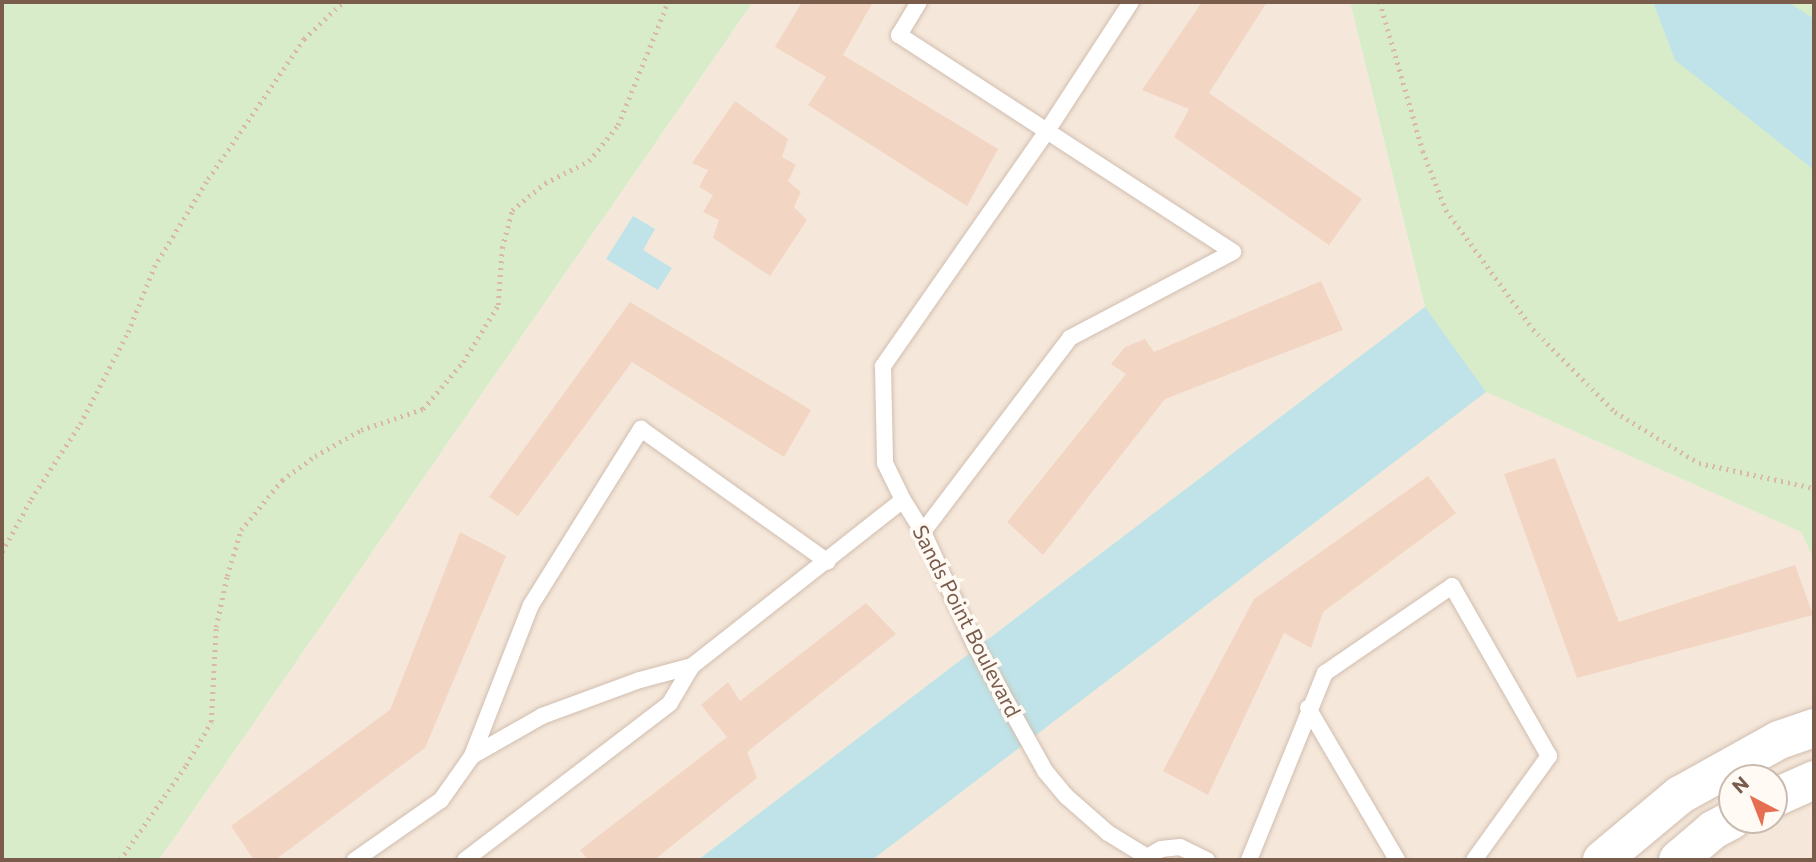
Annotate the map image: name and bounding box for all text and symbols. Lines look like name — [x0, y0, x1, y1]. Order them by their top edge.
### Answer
street label: Sands Point Boulevard — [908, 521, 1026, 721]
north arrow — [1718, 764, 1788, 834]
text: N — [1727, 771, 1753, 798]

